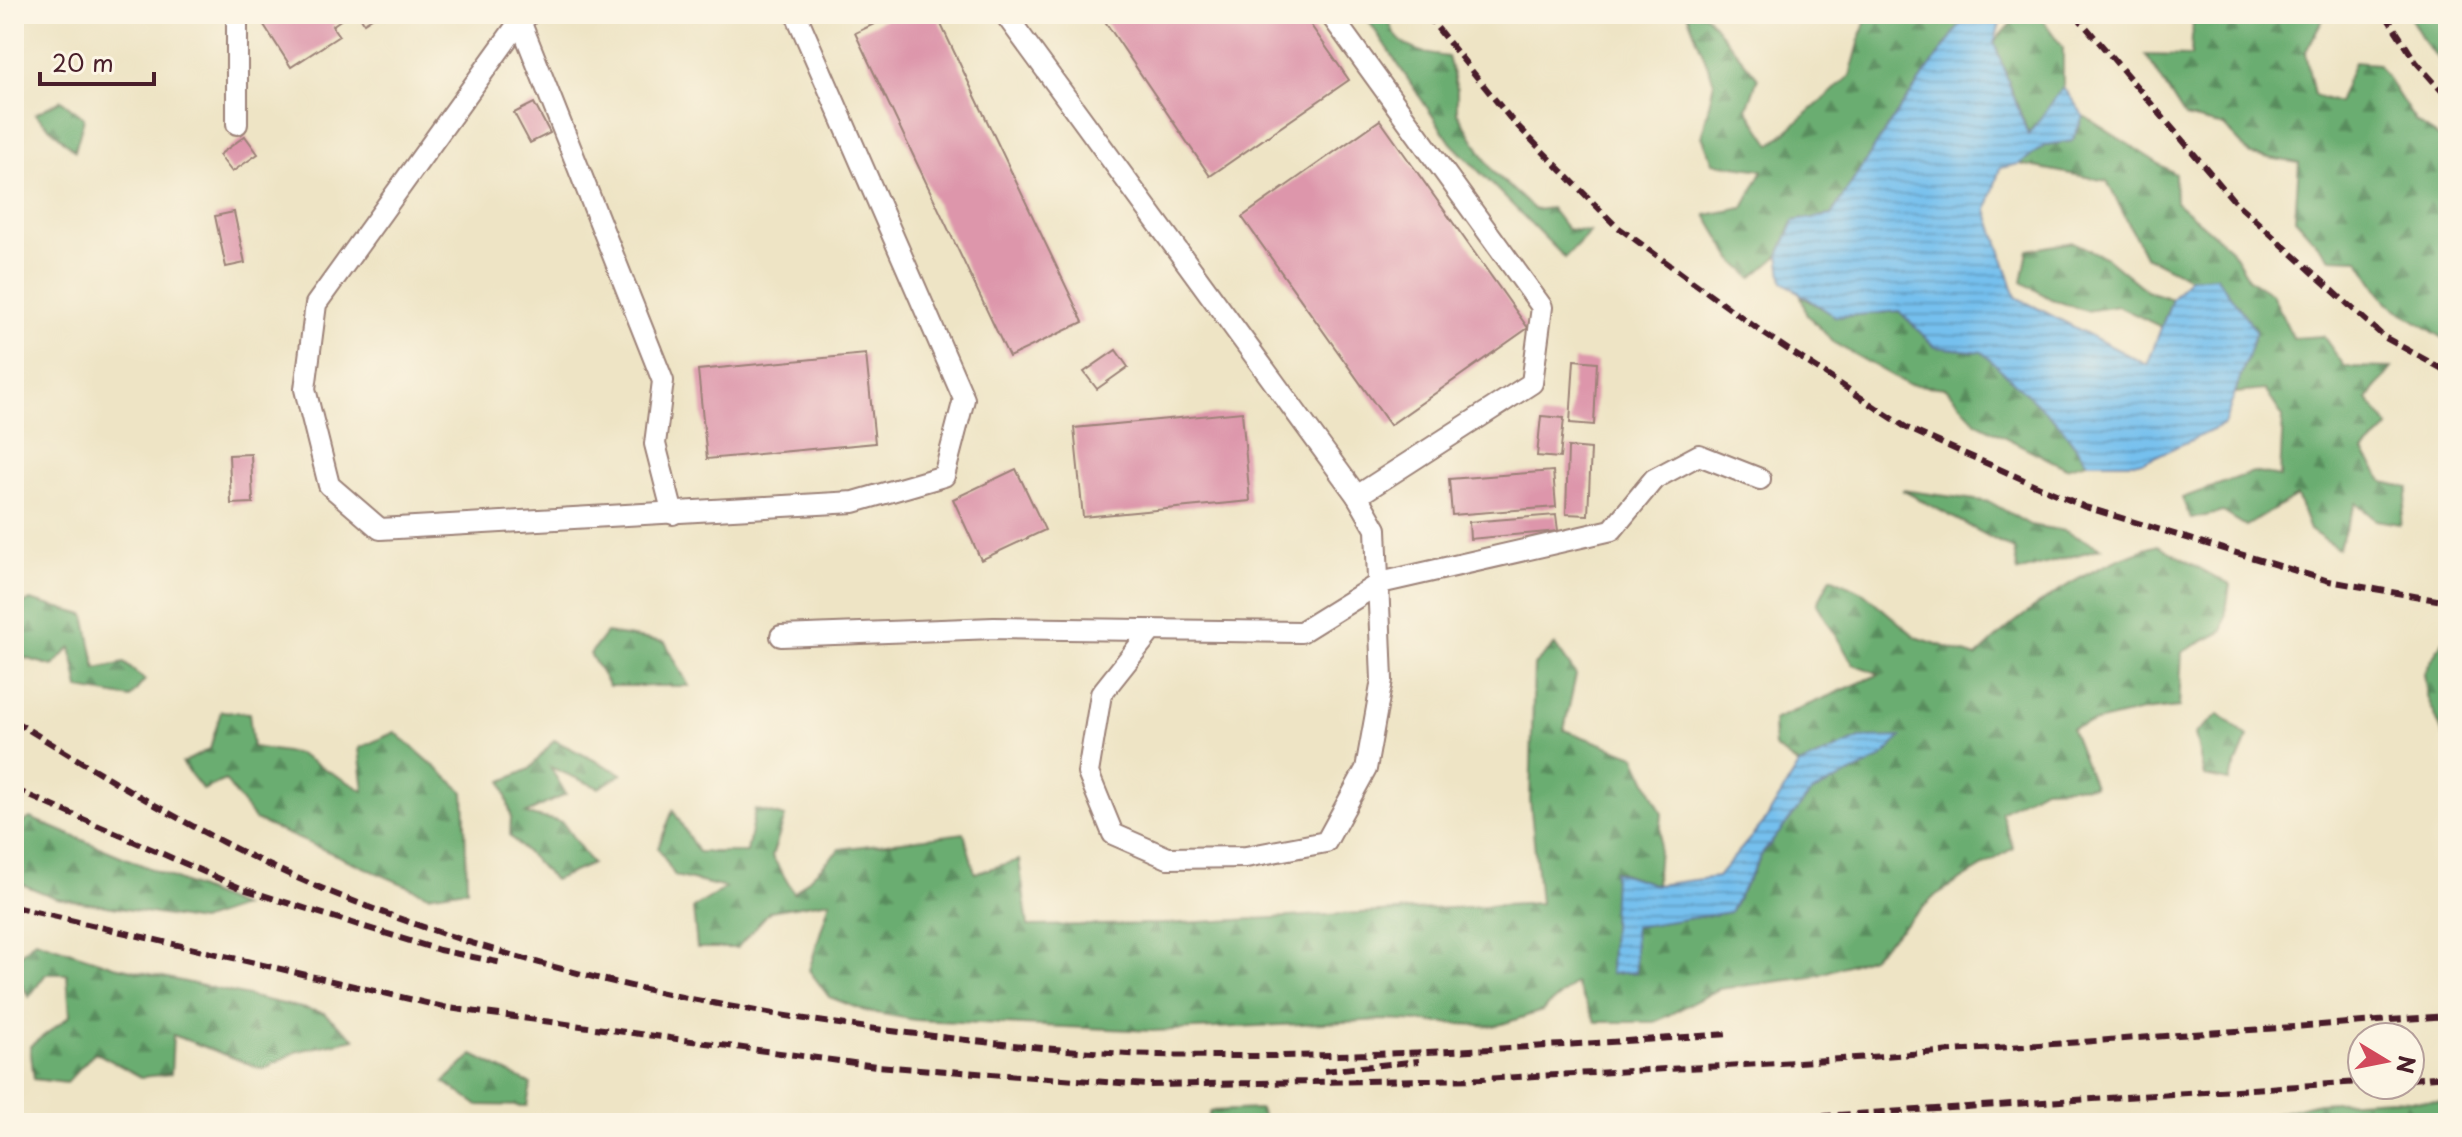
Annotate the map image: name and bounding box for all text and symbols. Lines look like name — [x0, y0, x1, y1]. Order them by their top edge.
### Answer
scale bar — [40, 36, 154, 86]
text: 20 m — [52, 44, 114, 80]
north arrow — [2346, 1021, 2426, 1101]
text: N — [2389, 1053, 2425, 1076]

